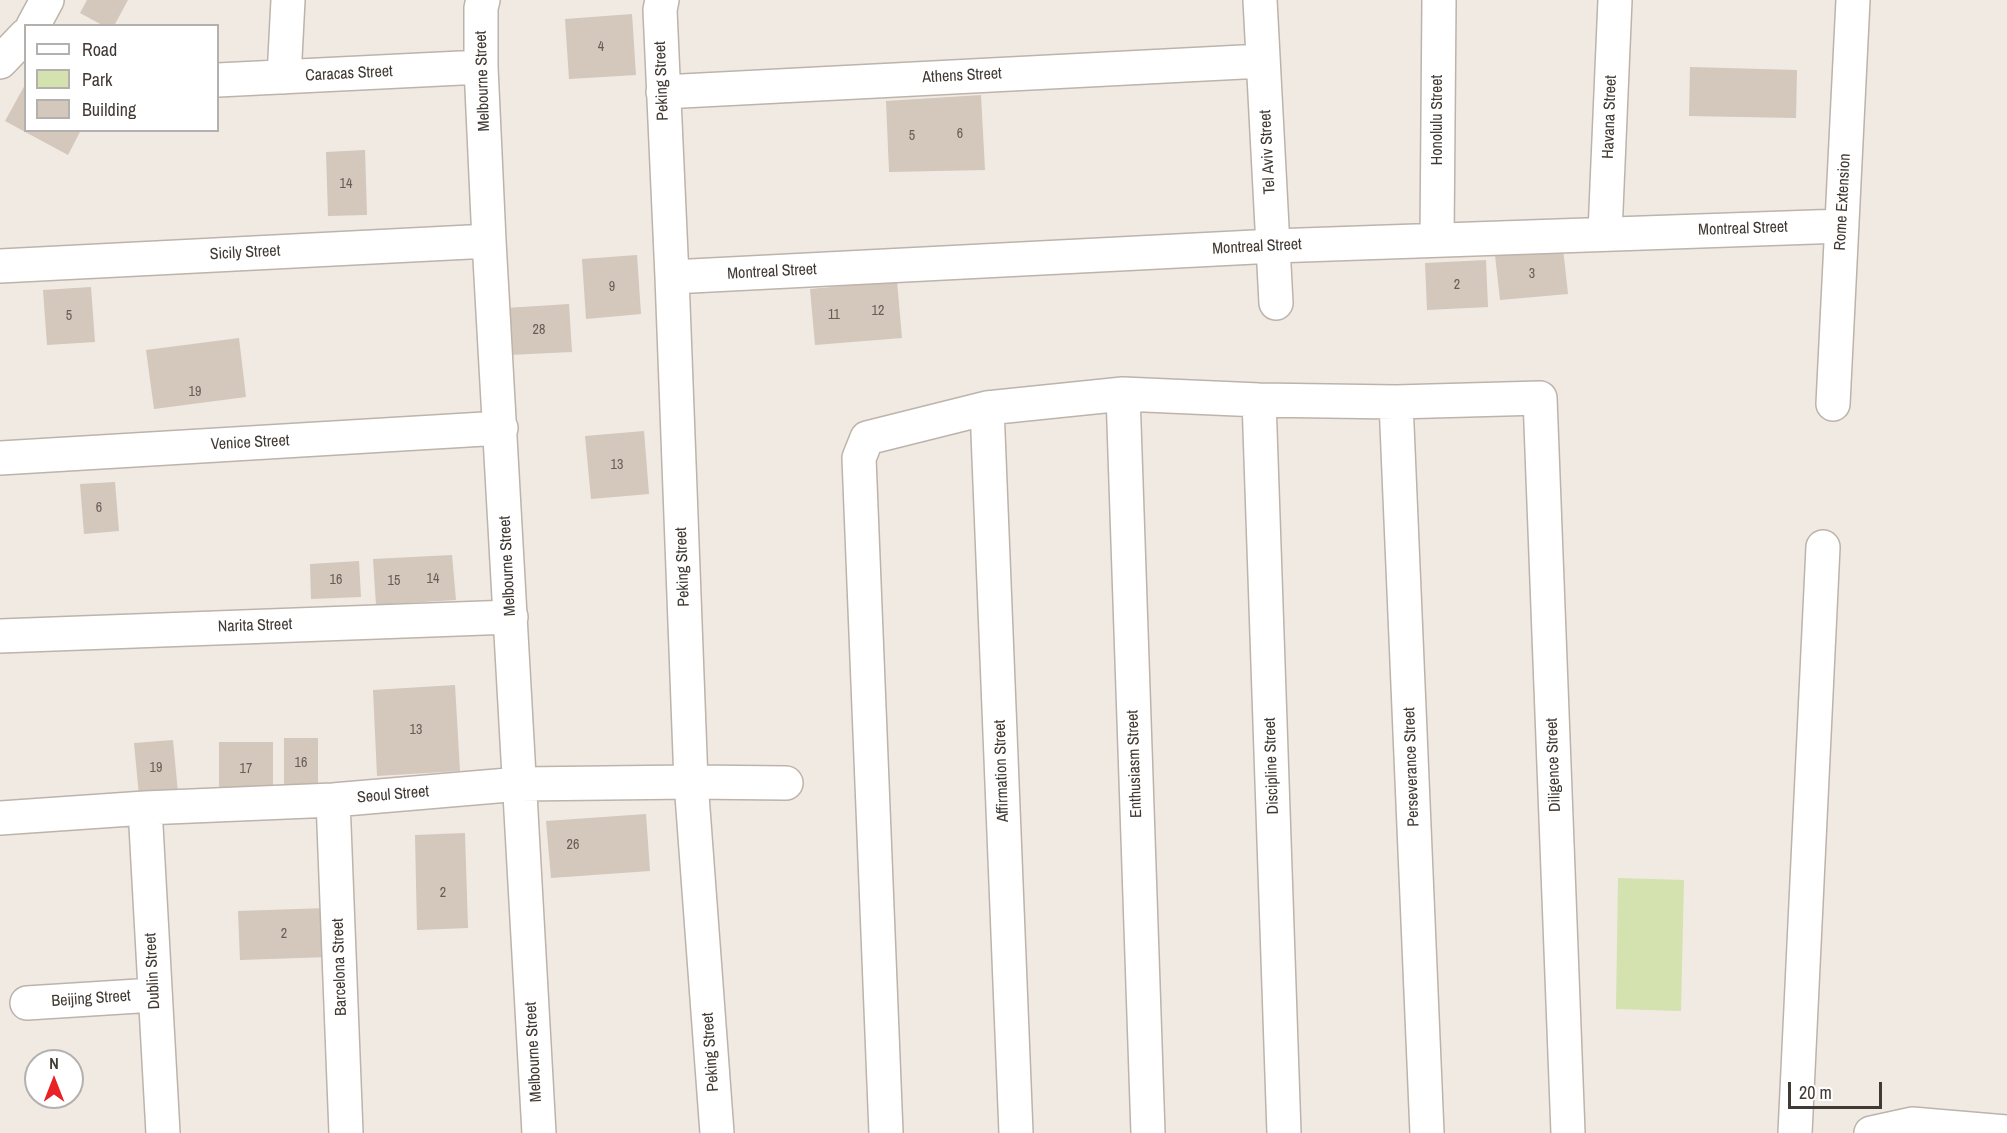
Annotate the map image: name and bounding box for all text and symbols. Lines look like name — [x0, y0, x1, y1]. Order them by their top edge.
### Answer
legend — [24, 24, 219, 132]
street label: Melbourne Street — [472, 30, 494, 132]
text: Road — [82, 37, 117, 62]
house number: 4 — [598, 39, 604, 55]
street label: Peking Street — [651, 41, 673, 121]
street label: Caracas Street — [305, 62, 393, 86]
street label: Athens Street — [922, 64, 1002, 88]
text: Park — [82, 67, 112, 92]
street label: Honolulu Street — [1428, 75, 1448, 165]
street label: Havana Street — [1599, 75, 1621, 159]
text: Building — [82, 97, 136, 122]
street label: Tel Aviv Street — [1256, 109, 1280, 195]
house number: 6 — [957, 126, 963, 142]
house number: 5 — [909, 128, 915, 144]
street label: Rome Extension — [1831, 153, 1855, 251]
house number: 14 — [340, 176, 352, 192]
street label: Montreal Street — [1698, 218, 1788, 240]
street label: Montreal Street — [1212, 235, 1302, 259]
street label: Sicily Street — [209, 242, 281, 264]
street label: Montreal Street — [727, 260, 817, 284]
house number: 3 — [1529, 266, 1535, 282]
house number: 2 — [1454, 277, 1460, 293]
house number: 9 — [609, 279, 615, 295]
house number: 12 — [872, 303, 884, 319]
house number: 11 — [828, 307, 840, 323]
house number: 5 — [66, 308, 72, 324]
house number: 28 — [533, 322, 545, 338]
house number: 19 — [189, 384, 201, 400]
street label: Venice Street — [210, 431, 290, 455]
house number: 13 — [611, 457, 623, 473]
house number: 6 — [96, 500, 102, 516]
street label: Melbourne Street — [496, 515, 520, 617]
street label: Peking Street — [672, 527, 694, 607]
house number: 14 — [427, 571, 439, 587]
house number: 16 — [330, 572, 342, 588]
house number: 15 — [388, 573, 400, 589]
street label: Narita Street — [217, 615, 293, 637]
street label: Perseverance Street — [1400, 707, 1424, 827]
street label: Enthusiasm Street — [1124, 710, 1146, 818]
street label: Discipline Street — [1261, 717, 1283, 815]
street label: Diligence Street — [1543, 718, 1565, 812]
street label: Affirmation Street — [991, 719, 1013, 823]
house number: 13 — [410, 722, 422, 738]
house number: 16 — [295, 755, 307, 771]
house number: 19 — [150, 760, 162, 776]
house number: 17 — [240, 761, 252, 777]
street label: Seoul Street — [356, 782, 430, 808]
house number: 26 — [567, 837, 579, 853]
house number: 2 — [440, 885, 446, 901]
street label: Barcelona Street — [329, 918, 351, 1016]
house number: 2 — [281, 926, 287, 942]
street label: Dublin Street — [141, 932, 165, 1010]
street label: Beijing Street — [51, 987, 131, 1011]
street label: Melbourne Street — [522, 1001, 546, 1103]
street label: Peking Street — [699, 1012, 723, 1092]
north arrow — [24, 1049, 84, 1109]
text: N — [49, 1052, 59, 1074]
scale bar — [1791, 1070, 1886, 1108]
text: 20 m — [1799, 1080, 1832, 1105]

